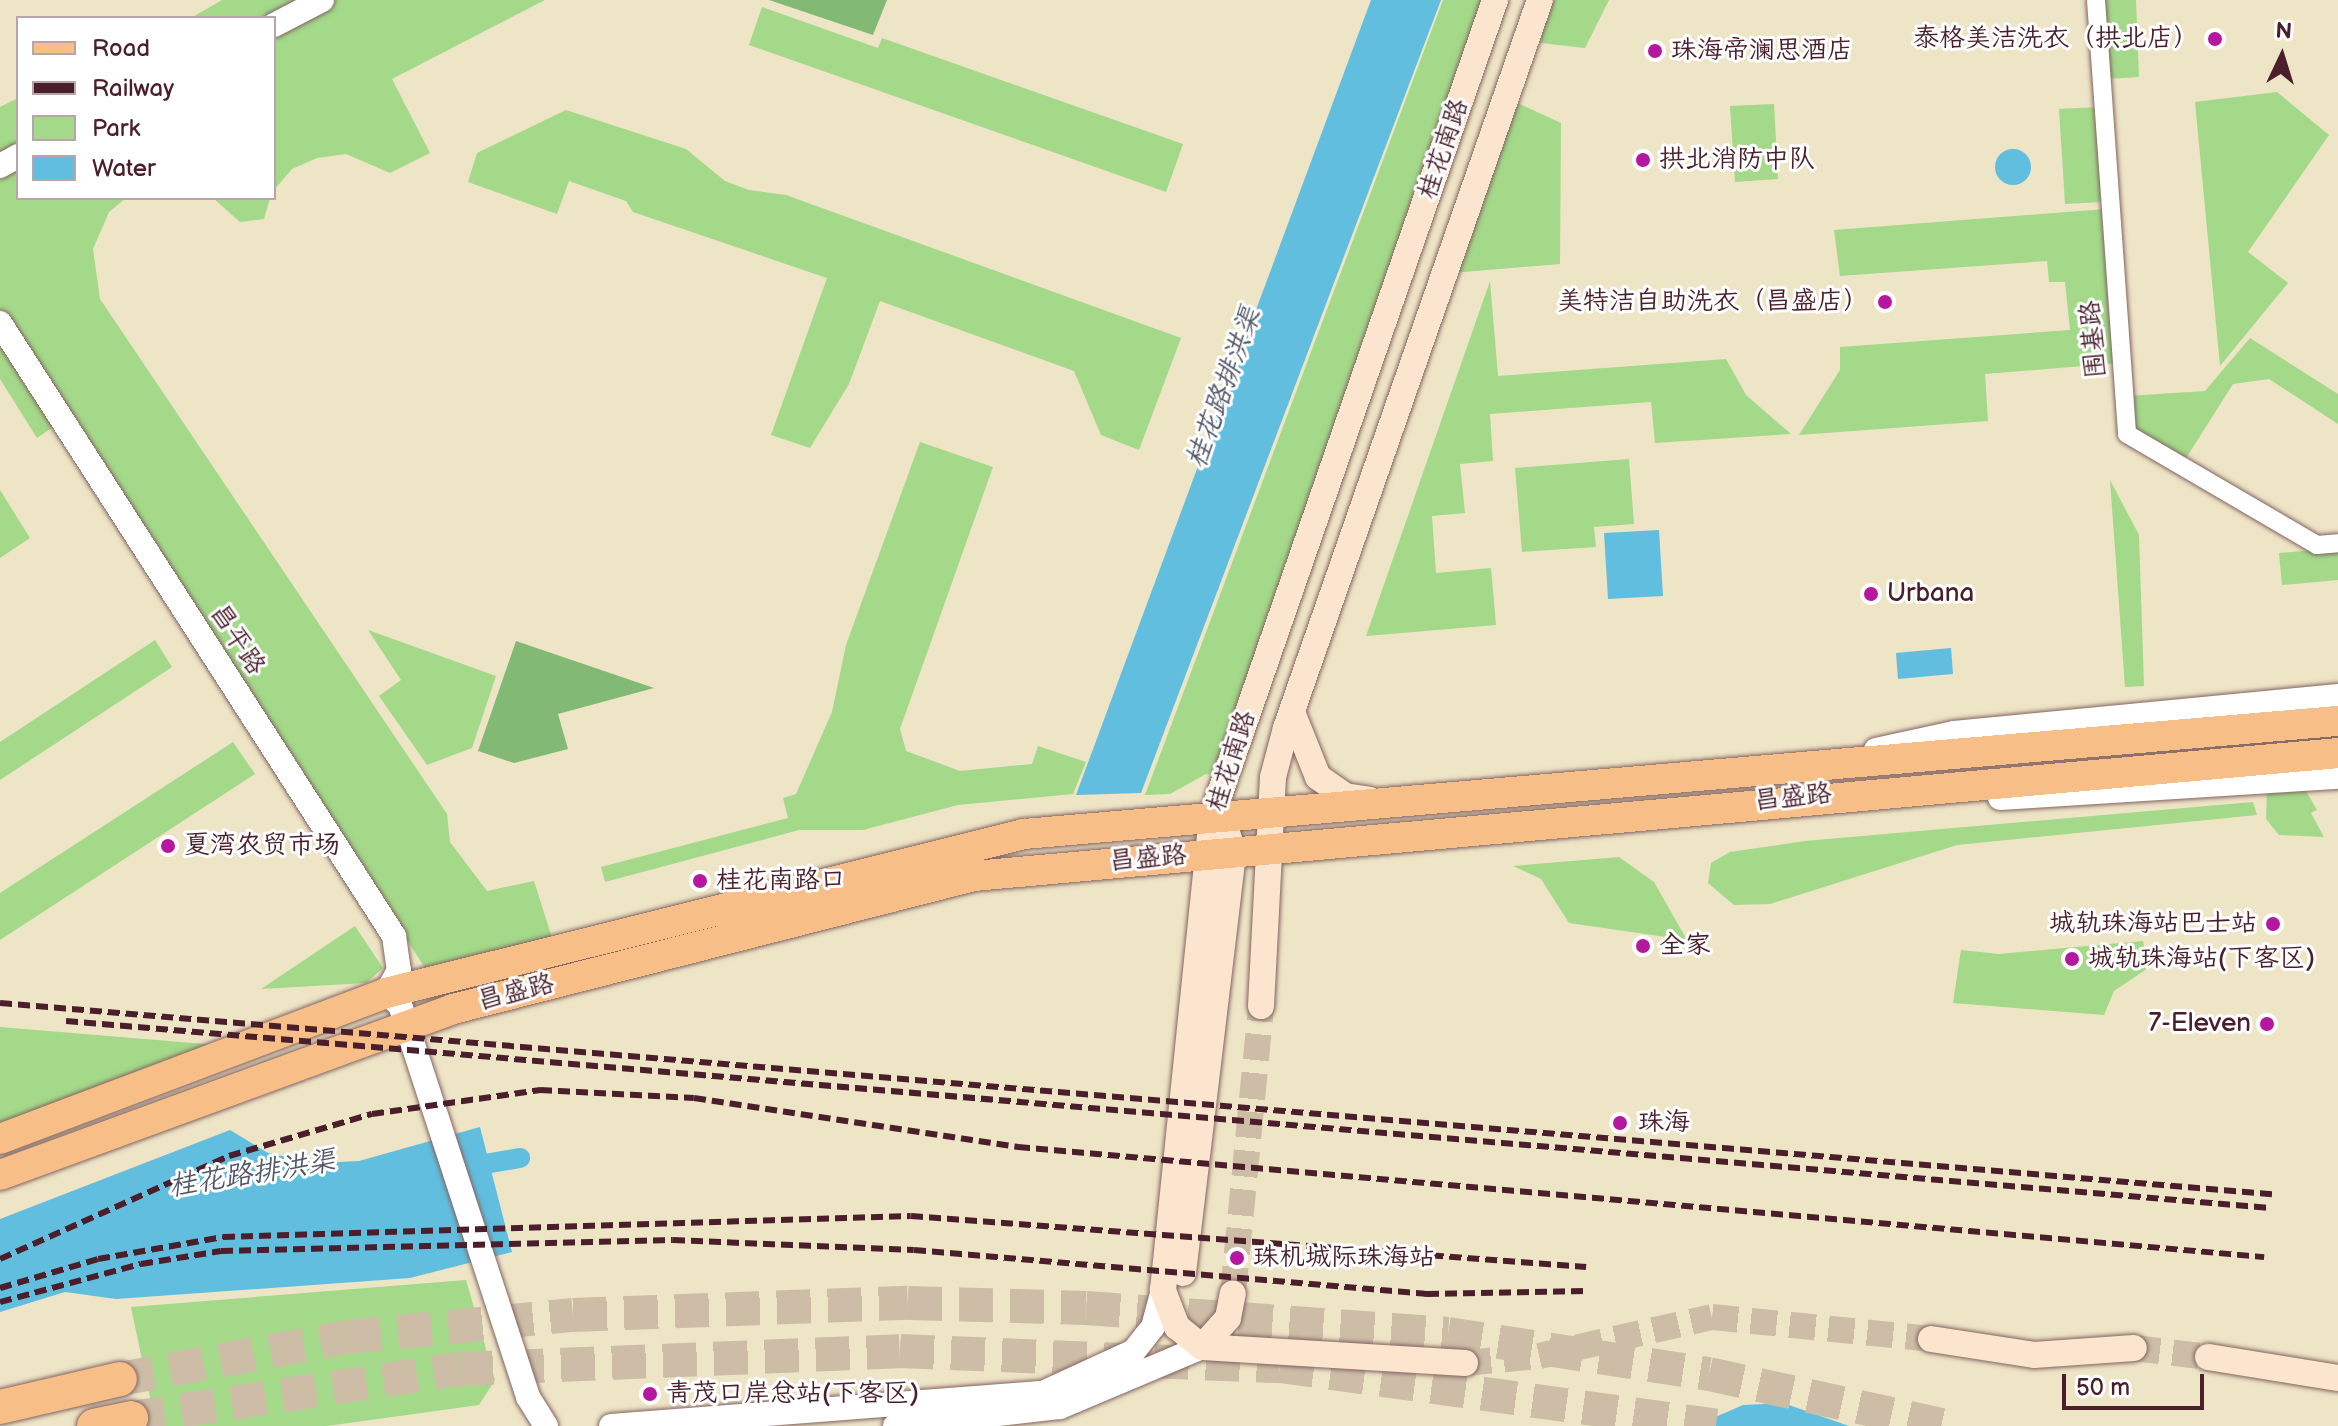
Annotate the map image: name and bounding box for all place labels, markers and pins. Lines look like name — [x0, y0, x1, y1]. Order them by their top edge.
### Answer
place label: 泰格美洁洗衣（拱北店） — [1913, 23, 2199, 55]
marker: 泰格美洁洗衣（拱北店） — [2206, 30, 2224, 48]
place label: 珠海帝澜思酒店 — [1671, 35, 1853, 67]
marker: 珠海帝澜思酒店 — [1646, 42, 1664, 60]
place label: 拱北消防中队 — [1659, 144, 1815, 176]
marker: 拱北消防中队 — [1634, 151, 1652, 169]
place label: 美特洁自助洗衣（昌盛店） — [1557, 286, 1869, 318]
marker: 美特洁自助洗衣（昌盛店） — [1876, 293, 1894, 311]
place label: Urbana — [1887, 578, 1974, 610]
marker: Urbana — [1862, 585, 1880, 603]
place label: 夏湾农贸市场 — [184, 830, 340, 862]
marker: 夏湾农贸市场 — [159, 837, 177, 855]
place label: 桂花南路口 — [716, 865, 846, 897]
marker: 桂花南路口 — [691, 872, 709, 890]
place label: 城轨珠海站巴士站 — [2049, 908, 2257, 940]
marker: 城轨珠海站巴士站 — [2264, 915, 2282, 933]
place label: 全家 — [1659, 930, 1711, 962]
marker: 全家 — [1634, 937, 1652, 955]
place label: 城轨珠海站(下客区) — [2088, 943, 2315, 975]
marker: 城轨珠海站(下客区) — [2063, 950, 2081, 968]
place label: 7-Eleven — [2148, 1008, 2251, 1040]
marker: 7-Eleven — [2258, 1015, 2276, 1033]
place label: 珠海 — [1638, 1107, 1690, 1139]
marker: 珠海 — [1609, 1112, 1631, 1134]
place label: 珠机城际珠海站 — [1253, 1242, 1435, 1274]
marker: 珠机城际珠海站 — [1228, 1249, 1246, 1267]
place label: 青茂口岸总站(下客区) — [666, 1378, 919, 1410]
marker: 青茂口岸总站(下客区) — [641, 1385, 659, 1403]

